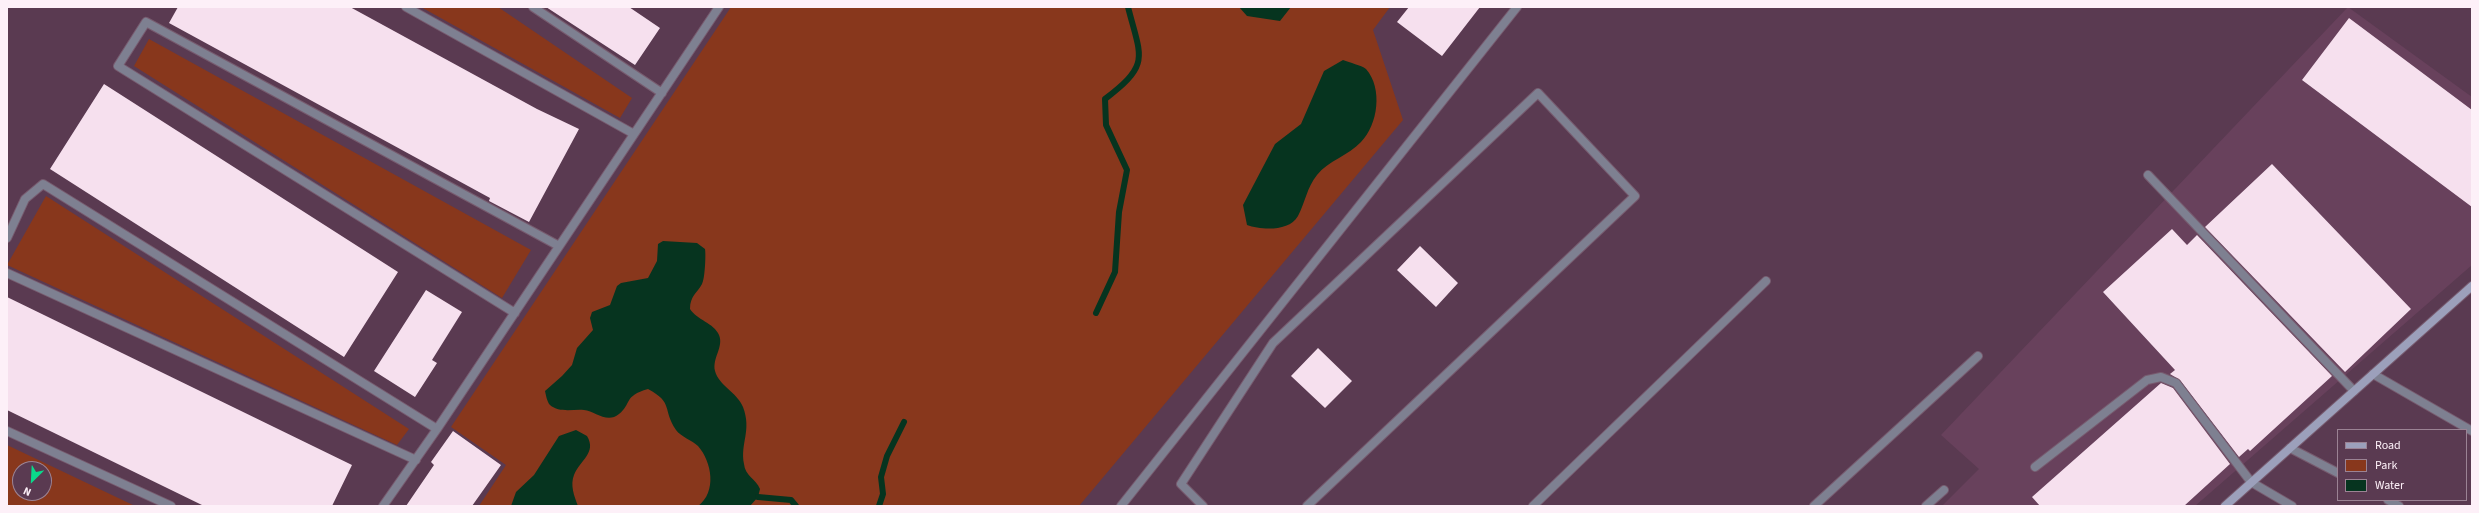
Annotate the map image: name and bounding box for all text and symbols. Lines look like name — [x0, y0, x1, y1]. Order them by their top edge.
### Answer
legend — [2337, 429, 2467, 501]
text: Road — [2375, 437, 2401, 454]
text: Park — [2375, 457, 2397, 474]
north arrow — [12, 461, 52, 501]
text: Water — [2375, 477, 2404, 494]
text: N — [21, 483, 34, 500]

